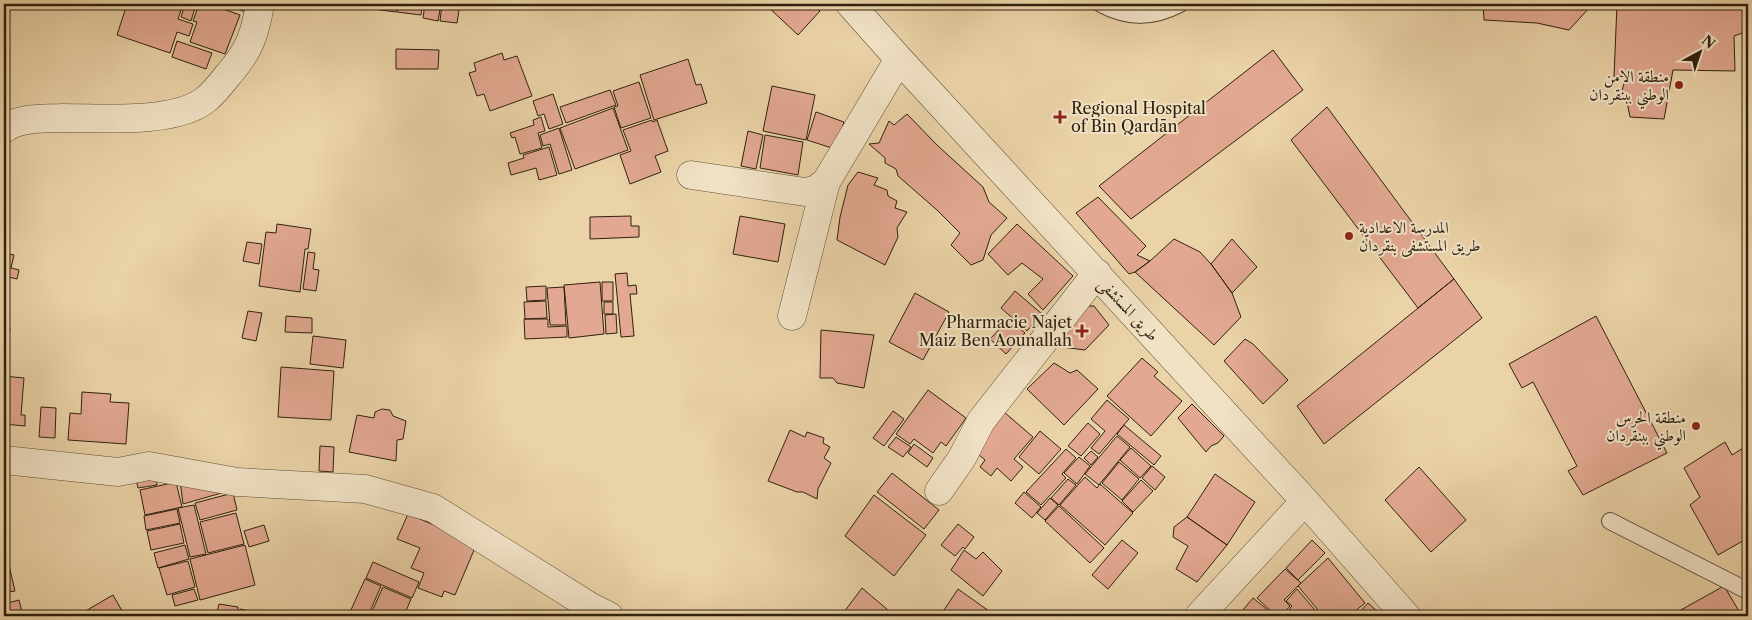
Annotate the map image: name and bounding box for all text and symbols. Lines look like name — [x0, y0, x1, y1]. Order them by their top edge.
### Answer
north arrow — [1674, 28, 1724, 78]
text: N — [1698, 31, 1719, 53]
place label: منطقة الامن الوطني ببنقردان — [1589, 66, 1669, 110]
marker: منطقة الامن الوطني ببنقردان — [1673, 79, 1685, 91]
place label: Regional Hospital of Bin Qardān — [1071, 98, 1206, 136]
marker: Regional Hospital of Bin Qardān — [1053, 110, 1067, 124]
place label: المدرسة الاعدادية طريق المستشفى بنقردان — [1359, 217, 1480, 257]
marker: المدرسة الاعدادية طريق المستشفى بنقردان — [1343, 230, 1355, 242]
street label: طريق المستشفى — [1093, 273, 1163, 346]
place label: Pharmacie Najet Maiz Ben Aounallah — [919, 312, 1072, 350]
marker: Pharmacie Najet Maiz Ben Aounallah — [1076, 325, 1088, 337]
place label: منطقة الحرس الوطني ببنقردان — [1606, 407, 1686, 451]
marker: منطقة الحرس الوطني ببنقردان — [1690, 420, 1702, 432]

